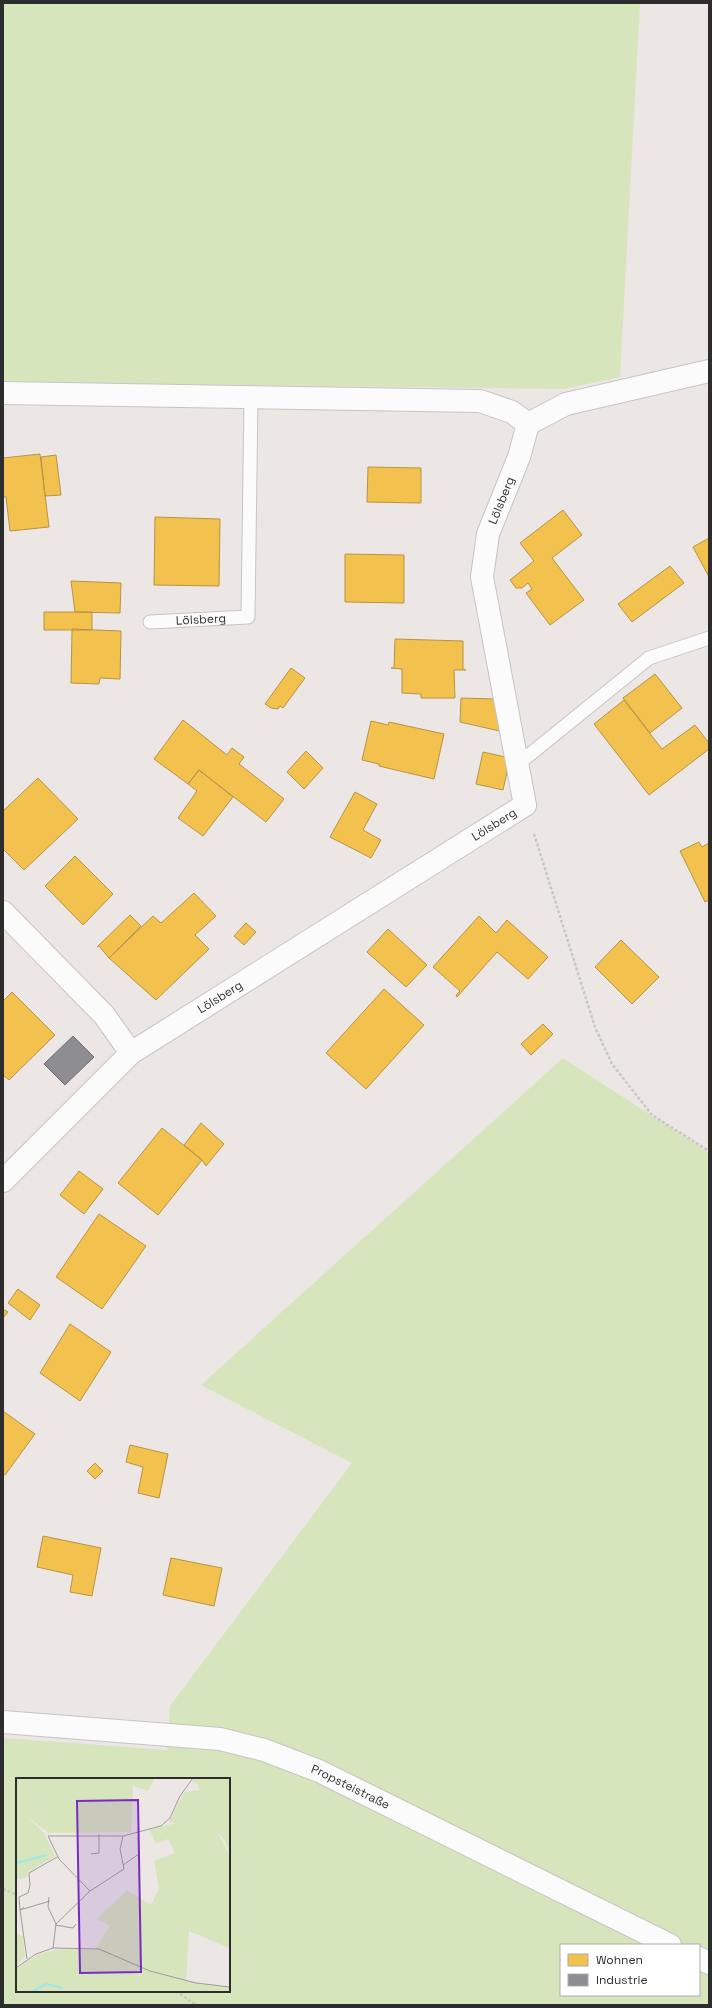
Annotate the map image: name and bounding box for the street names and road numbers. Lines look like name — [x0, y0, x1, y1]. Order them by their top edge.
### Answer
street label: Lölsberg — [485, 474, 518, 527]
street label: Lölsberg — [176, 610, 226, 629]
street label: Lölsberg — [469, 804, 520, 845]
street label: Lölsberg — [194, 977, 245, 1017]
street label: Propsteistraße — [309, 1761, 392, 1813]

